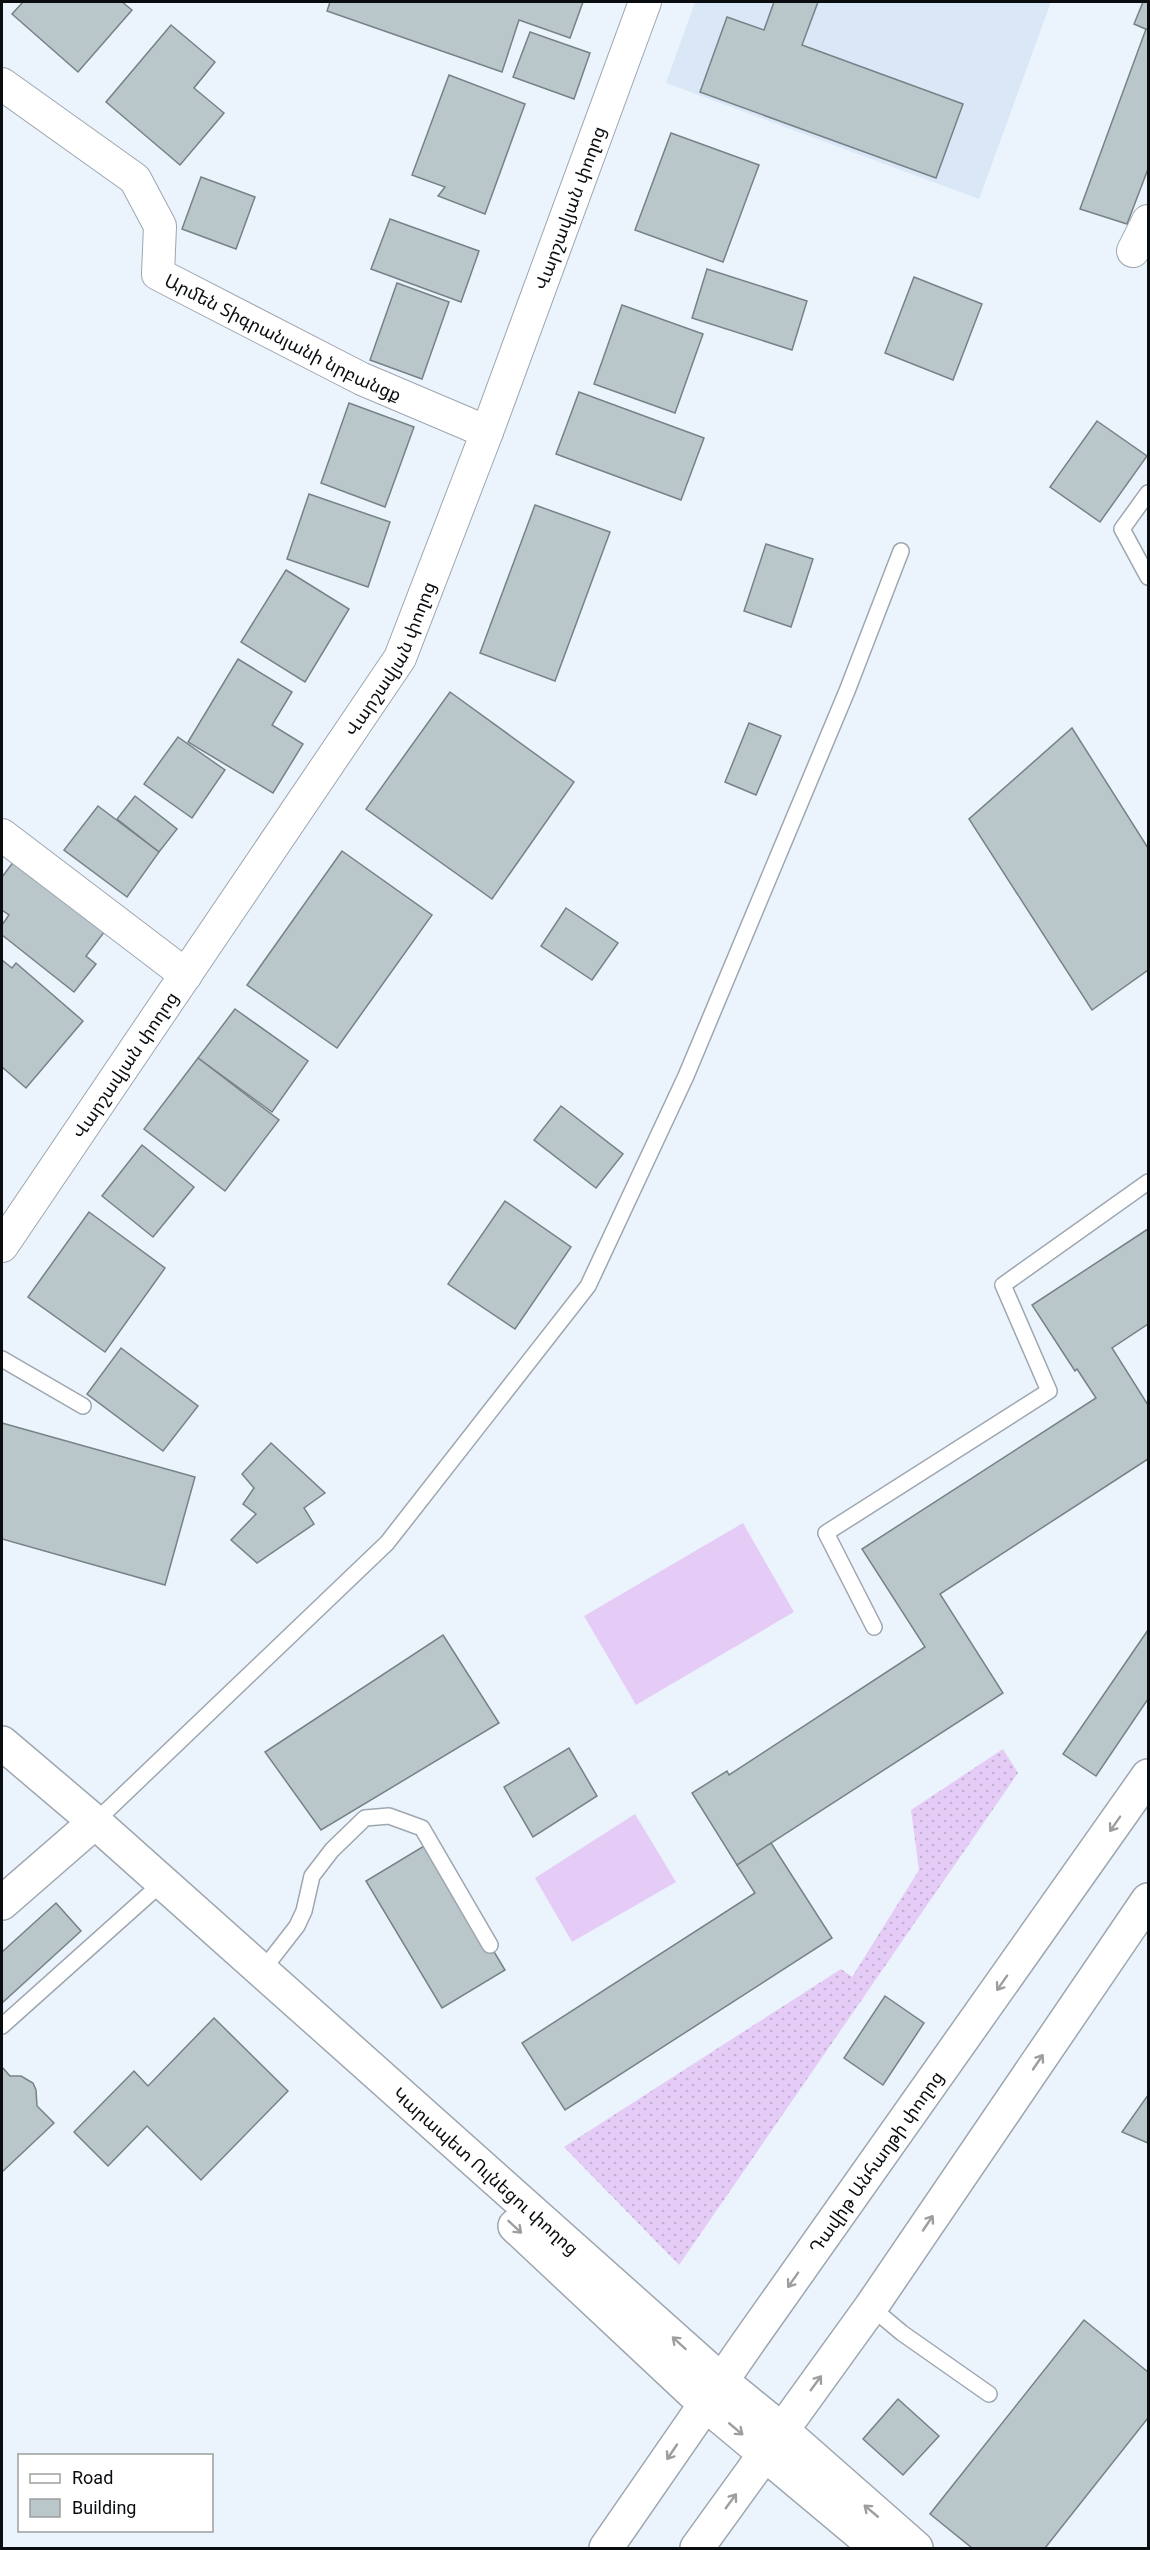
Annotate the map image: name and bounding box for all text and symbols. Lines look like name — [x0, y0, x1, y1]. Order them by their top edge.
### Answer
street label: Վարշավյան փողոց — [530, 123, 609, 293]
street label: Արմեն Տիգրանյանի նրբանցք — [161, 269, 405, 405]
street label: Վարշավյան փողոց — [340, 578, 439, 740]
street label: Վարշավյան փողոց — [68, 987, 182, 1142]
one-way arrow — [1109, 1815, 1121, 1831]
one-way arrow — [996, 1975, 1008, 1991]
one-way arrow — [1032, 2054, 1044, 2070]
street label: Դավիթ Անհաղթի փողոց — [804, 2067, 947, 2257]
street label: Կարապետ Ուլնեցու փողոց — [389, 2083, 583, 2259]
one-way arrow — [922, 2215, 934, 2232]
one-way arrow — [508, 2219, 523, 2234]
one-way arrow — [787, 2271, 799, 2287]
one-way arrow — [672, 2336, 687, 2350]
one-way arrow — [810, 2375, 823, 2391]
one-way arrow — [728, 2423, 744, 2436]
one-way arrow — [666, 2443, 678, 2459]
legend — [18, 2454, 213, 2532]
text: Road — [72, 2467, 113, 2488]
one-way arrow — [725, 2494, 737, 2510]
text: Building — [72, 2497, 136, 2518]
one-way arrow — [863, 2504, 879, 2517]

